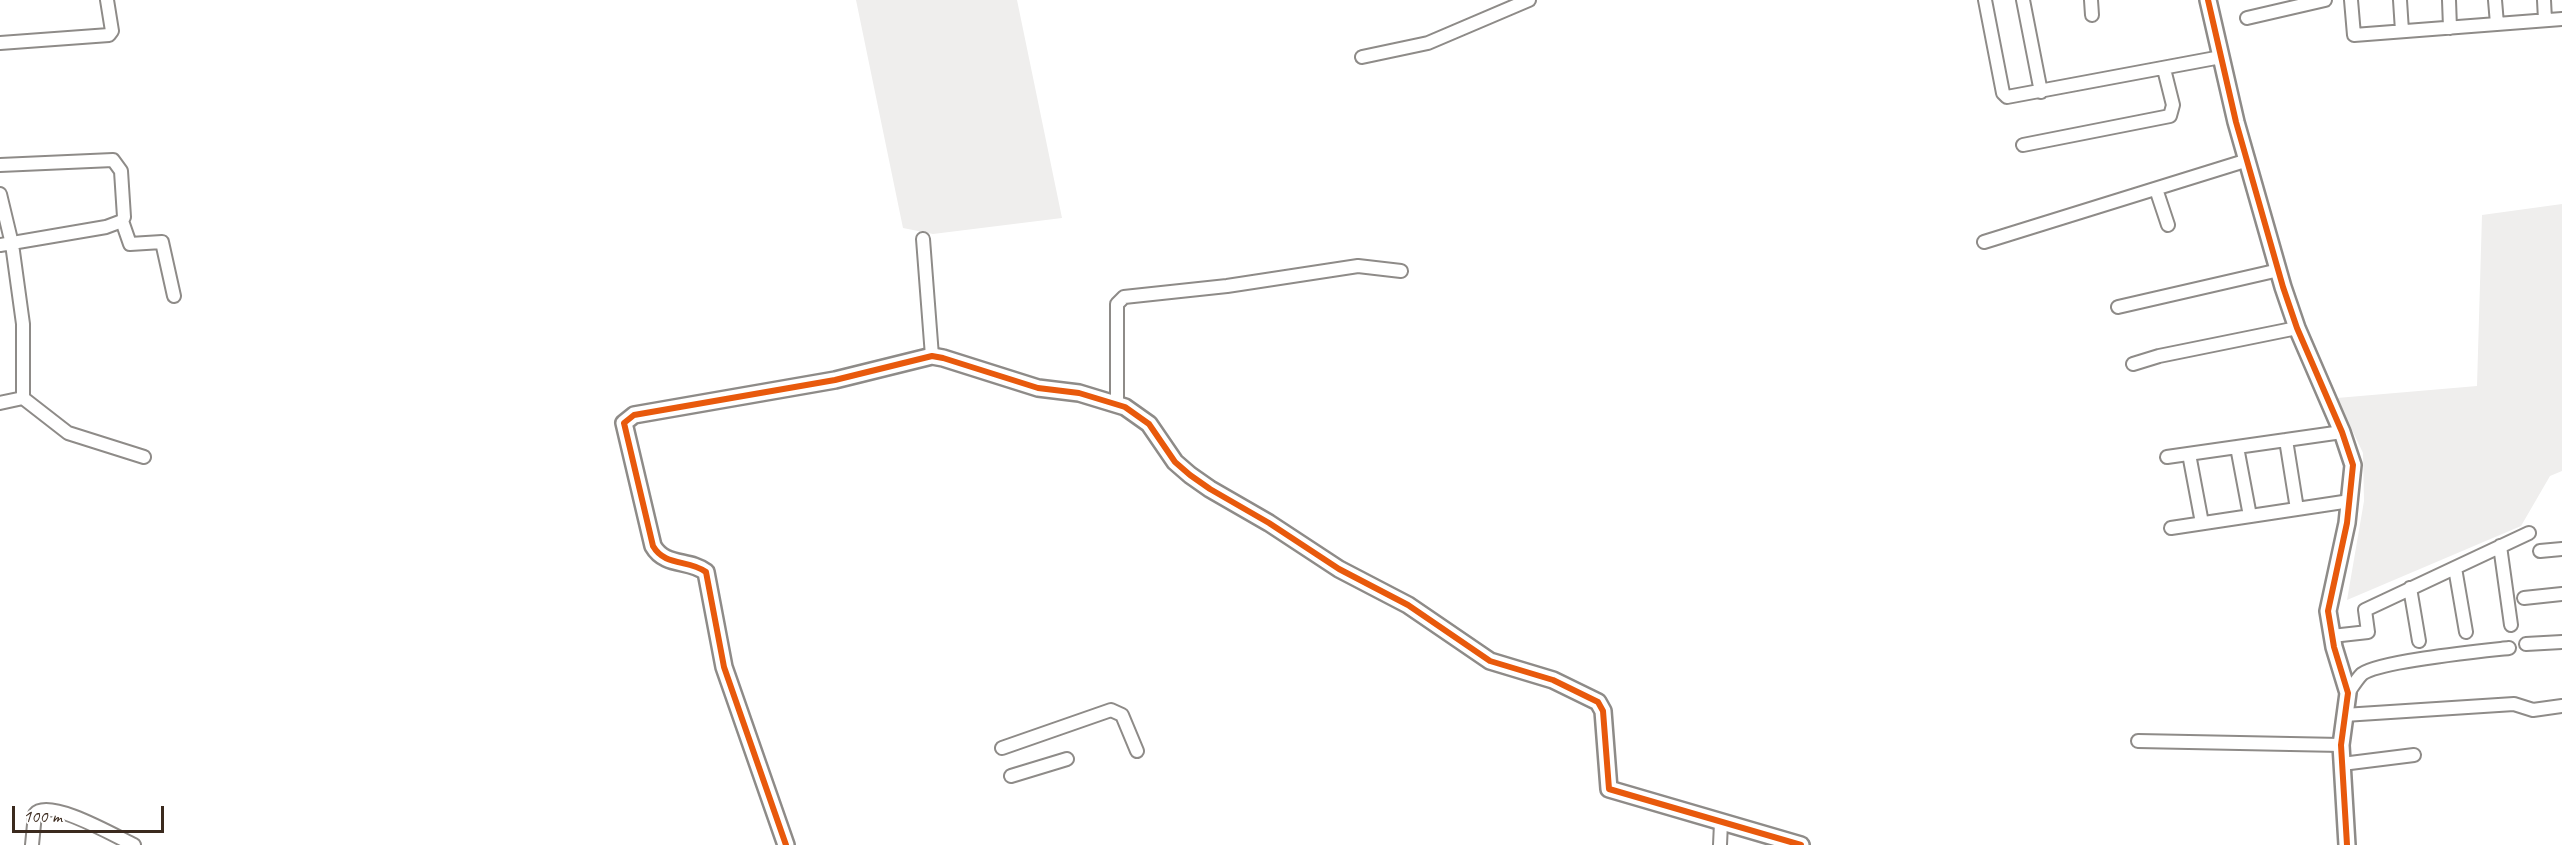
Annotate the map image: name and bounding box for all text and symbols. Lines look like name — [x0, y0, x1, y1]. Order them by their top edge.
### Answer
scale bar — [15, 794, 166, 832]
text: 100 m — [23, 805, 62, 827]

